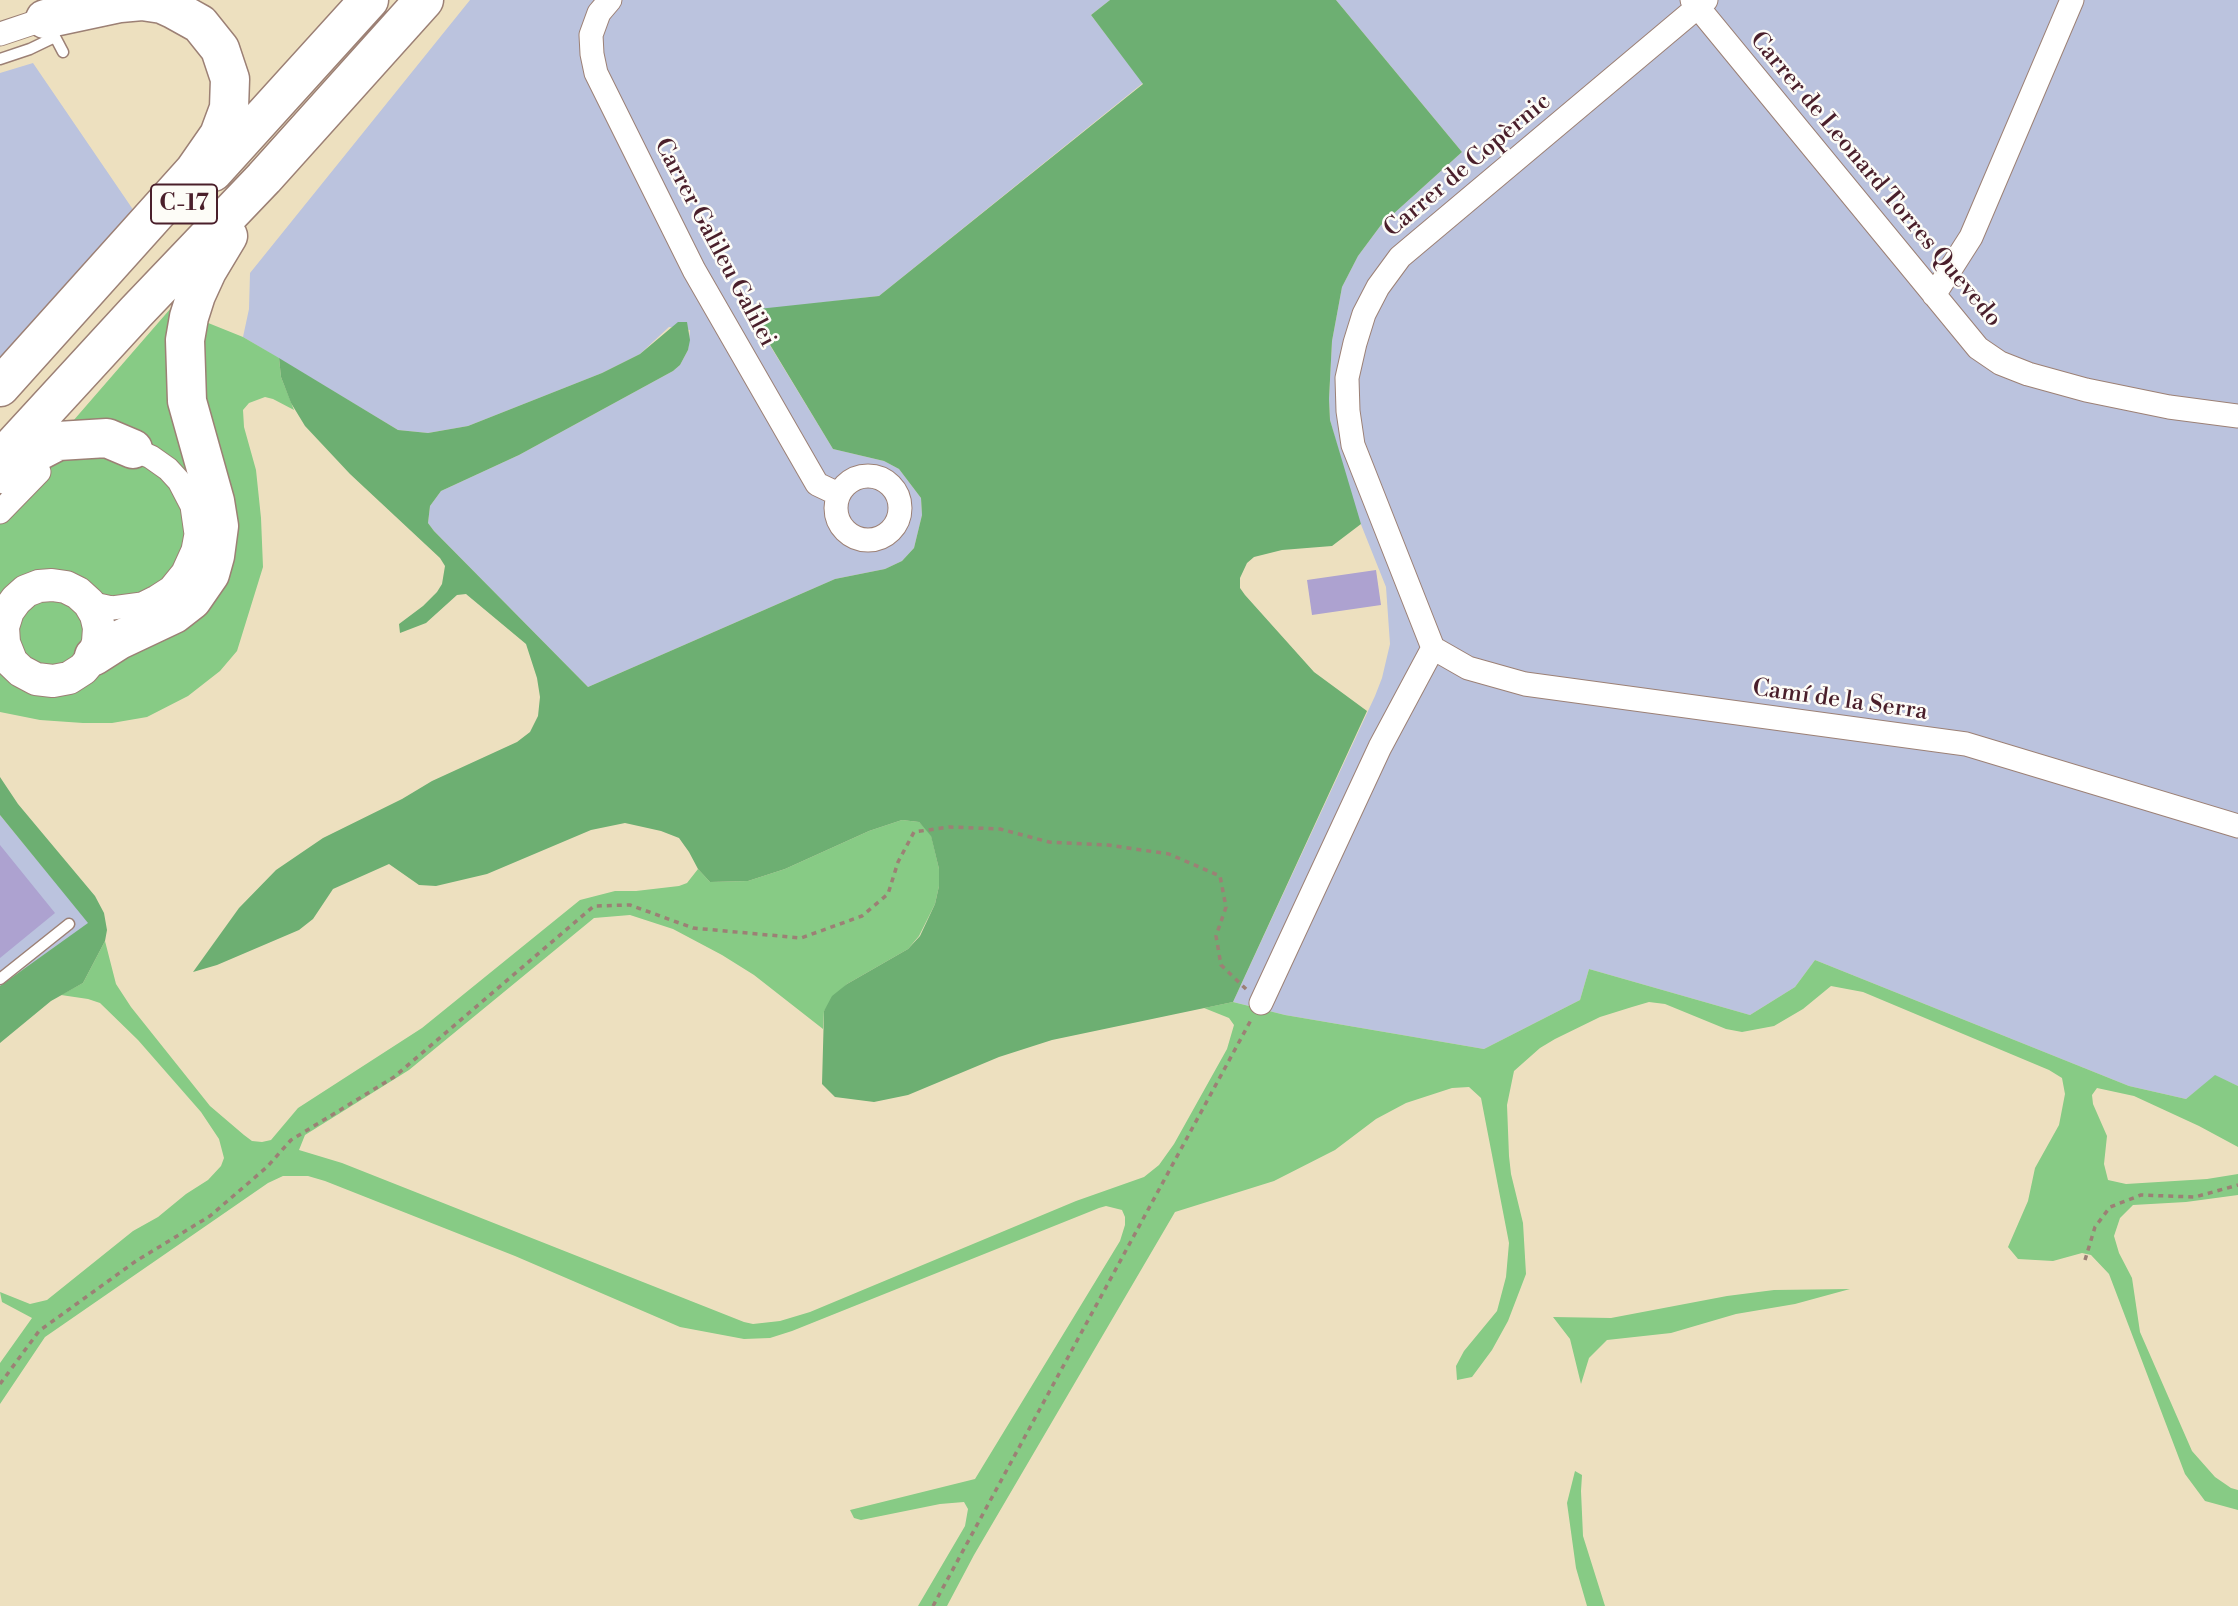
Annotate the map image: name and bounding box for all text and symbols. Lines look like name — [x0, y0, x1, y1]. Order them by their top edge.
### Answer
street label: Carrer de Leonard Torres Quevedo — [1743, 27, 2007, 333]
street label: Carrer de Copèrnic — [1379, 88, 1557, 244]
street label: Carrer Galileu Galilei — [647, 134, 781, 352]
road number: C-17 — [151, 184, 217, 224]
street label: Camí de la Serra — [1751, 674, 1929, 728]

